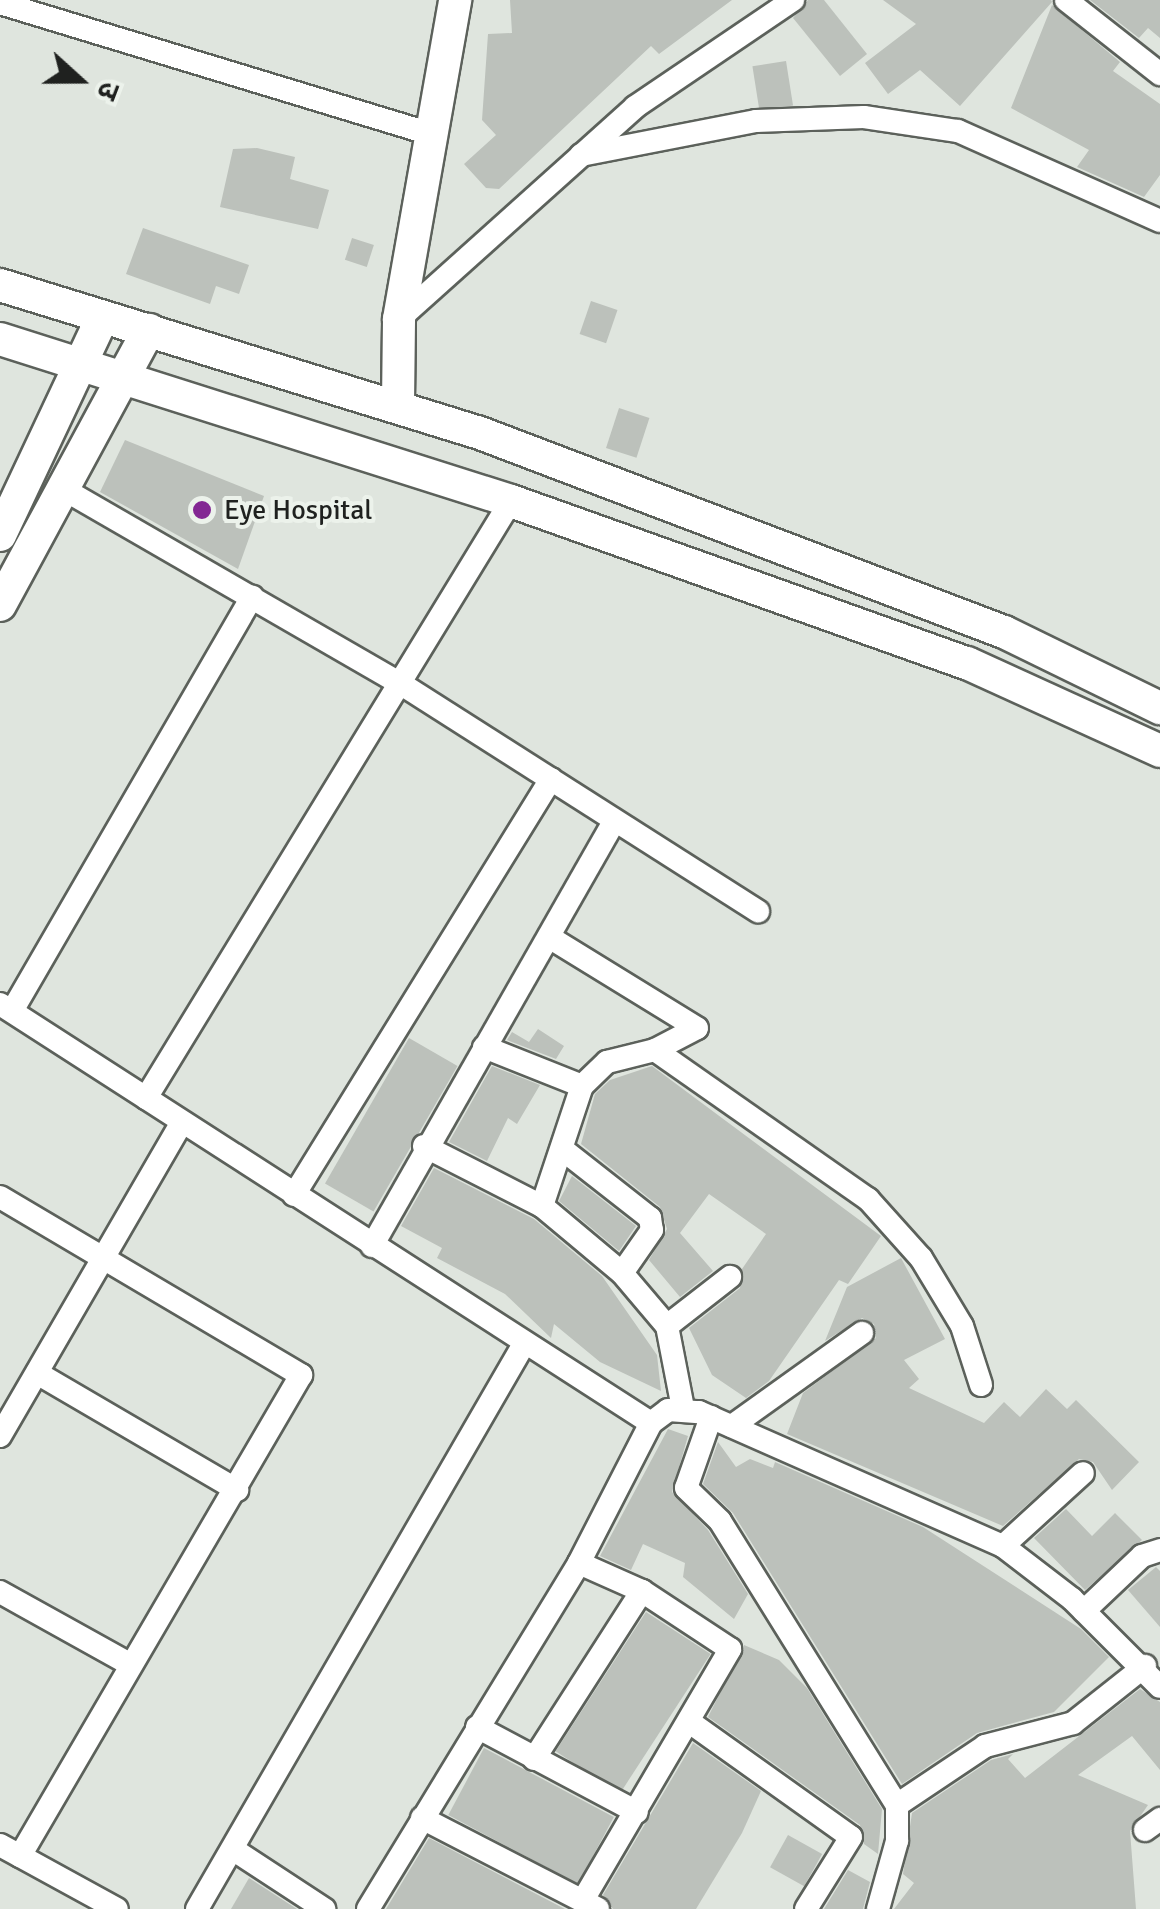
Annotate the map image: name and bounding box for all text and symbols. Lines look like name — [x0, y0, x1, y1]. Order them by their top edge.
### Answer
north arrow — [30, 30, 130, 130]
text: उ — [89, 77, 127, 104]
place label: Eye Hospital — [224, 493, 373, 527]
marker: Eye Hospital — [189, 497, 215, 523]

